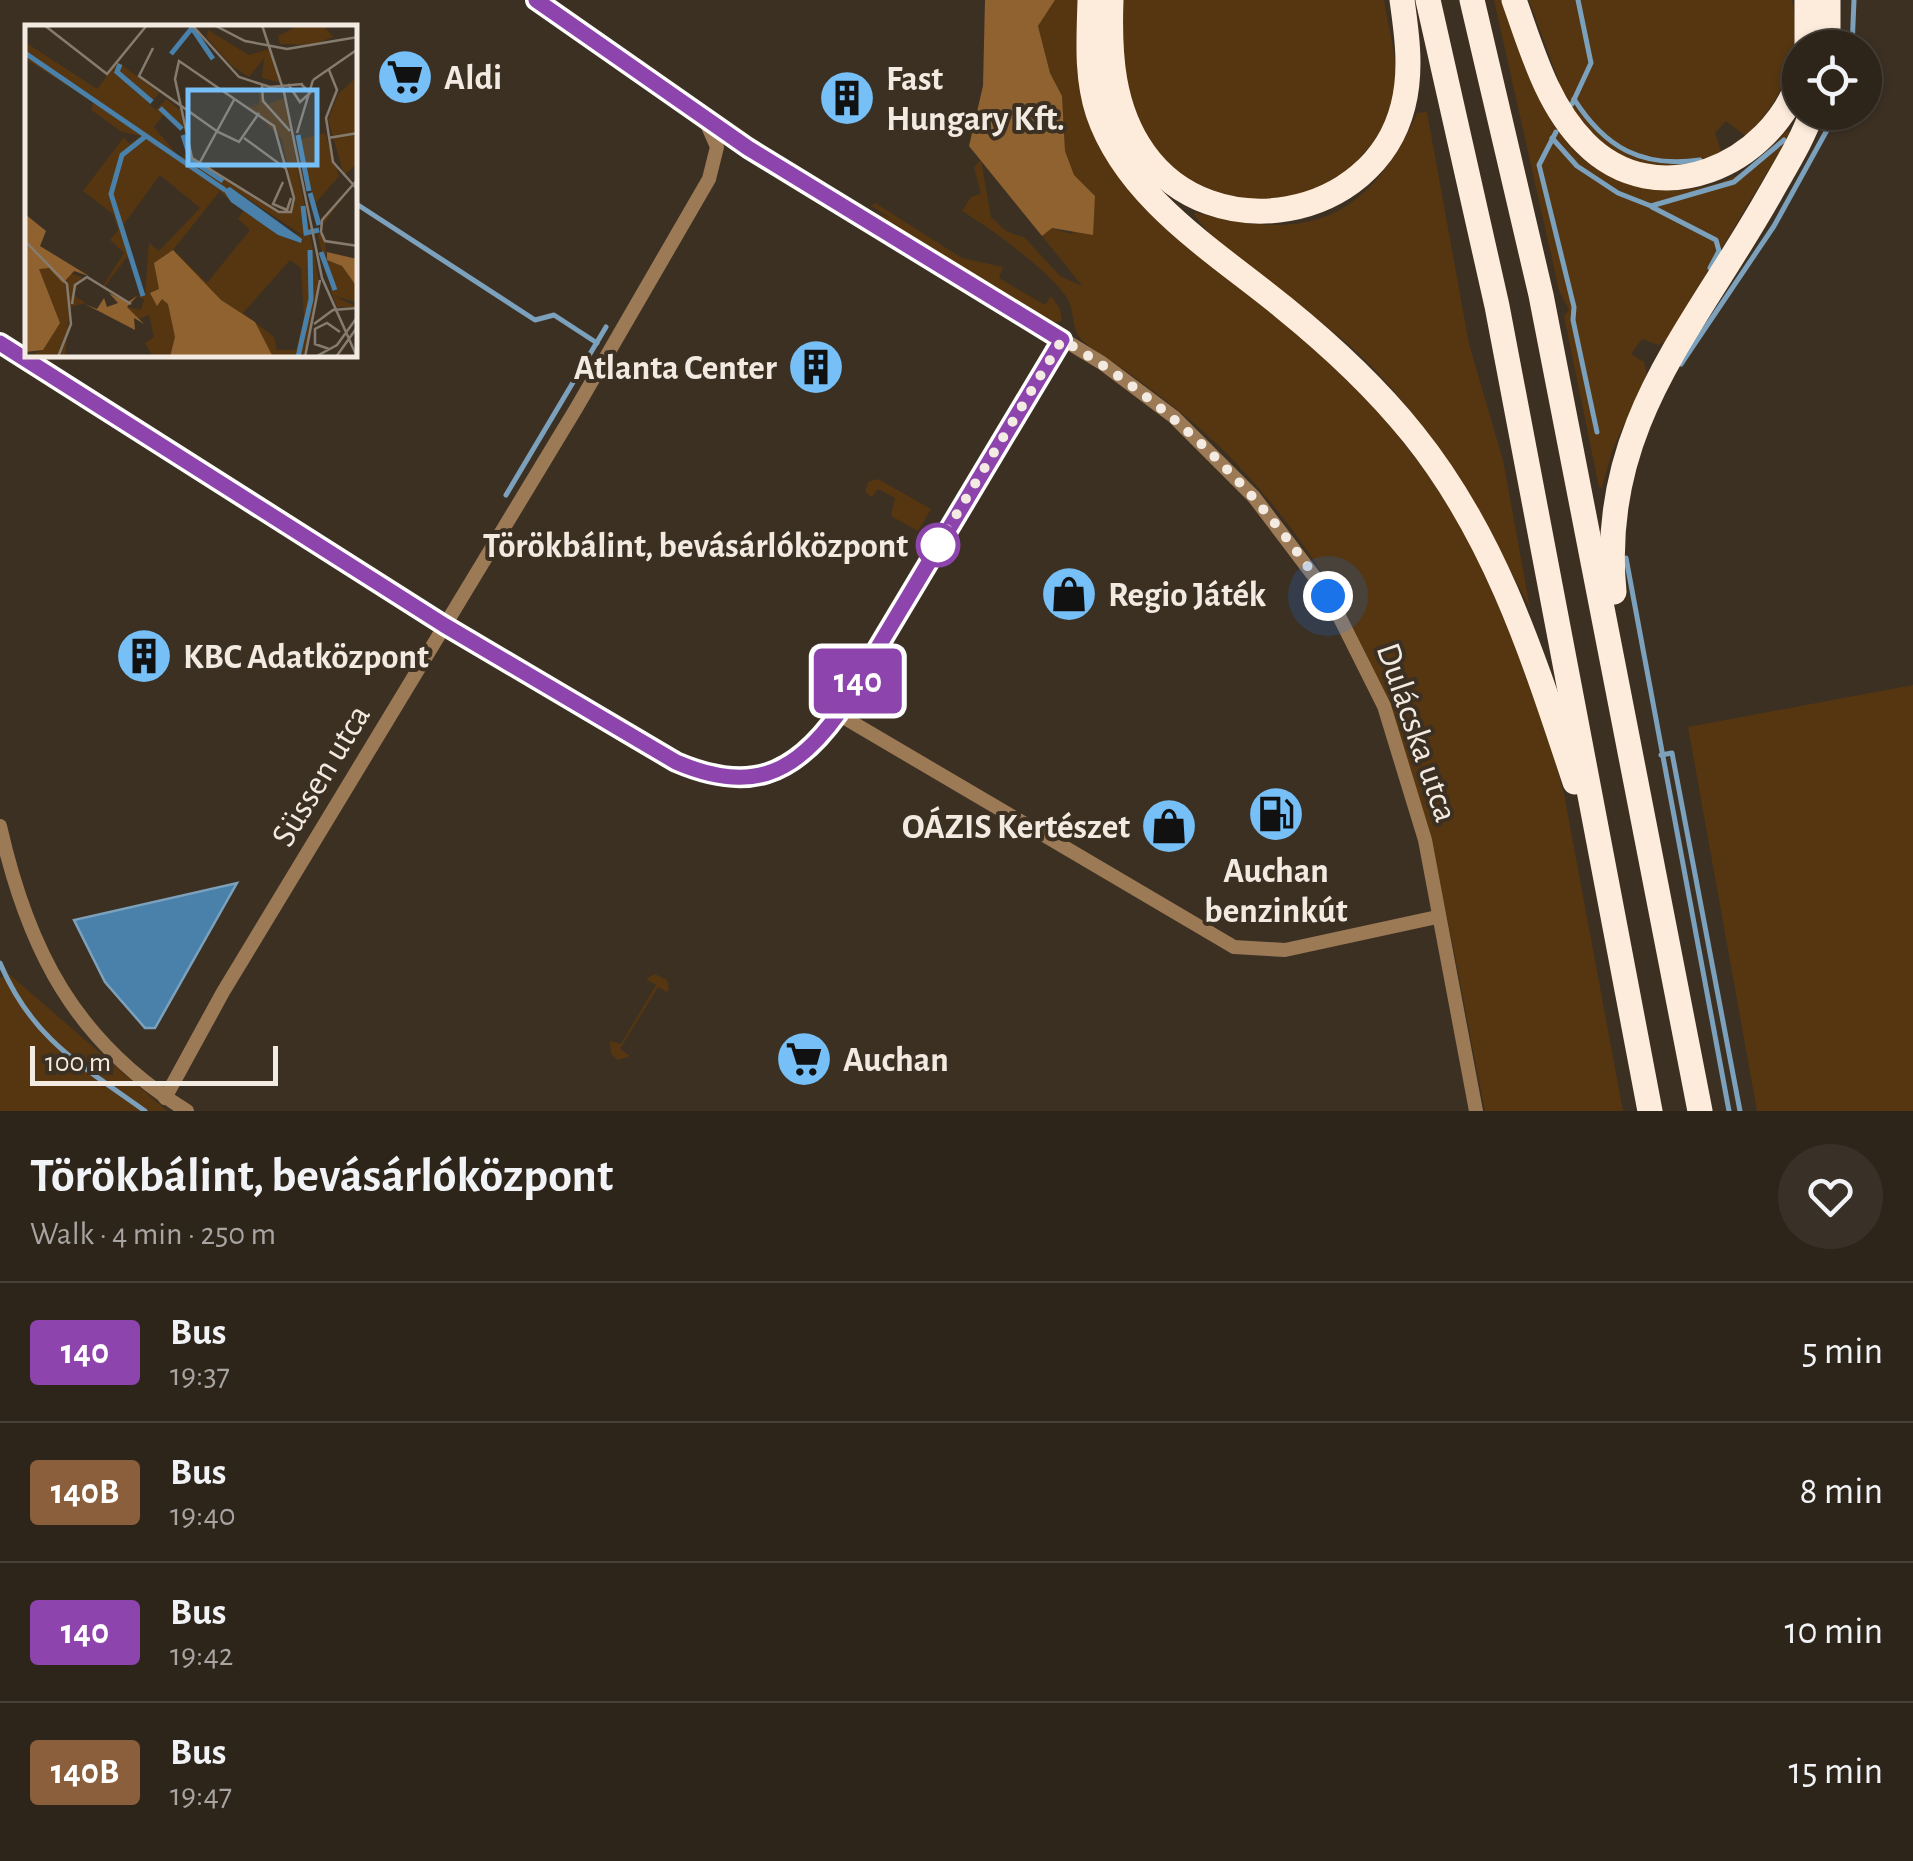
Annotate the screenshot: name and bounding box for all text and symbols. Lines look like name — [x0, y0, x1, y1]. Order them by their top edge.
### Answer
inset map — [25, 25, 358, 358]
map controls — [1782, 30, 1882, 130]
button: locate — [1782, 30, 1882, 130]
supermarket icon: Aldi — [375, 47, 435, 107]
place label: Aldi — [444, 61, 502, 96]
place label: Fast Hungary Kft. — [886, 62, 1065, 137]
building icon: Fast Hungary Kft. — [817, 68, 877, 128]
building icon: Atlanta Center — [786, 337, 846, 397]
place label: Atlanta Center — [574, 351, 777, 386]
marker: Törökbálint, bevásárlóközpont — [917, 524, 959, 566]
place label: Törökbálint, bevásárlóközpont — [483, 529, 908, 564]
shop icon: Regio Játék — [1039, 564, 1099, 624]
your location — [1303, 571, 1353, 621]
place label: Regio Játék — [1108, 578, 1267, 613]
building icon: KBC Adatközpont — [114, 626, 174, 686]
street label: Dulácska utca — [1370, 639, 1464, 826]
place label: KBC Adatközpont — [183, 640, 429, 675]
line badge: 140 — [800, 648, 916, 714]
text: 140 — [834, 664, 882, 699]
street label: Süssen utca — [266, 699, 377, 853]
fuel station icon: Auchan benzinkút — [1246, 784, 1306, 844]
shop icon: OÁZIS Kertészet — [1139, 796, 1199, 856]
place label: OÁZIS Kertészet — [902, 806, 1130, 845]
place label: Auchan benzinkút — [1204, 854, 1348, 929]
supermarket icon: Auchan — [774, 1029, 834, 1089]
scale bar — [30, 1041, 278, 1086]
place label: Auchan — [843, 1043, 949, 1078]
text: 100 m — [45, 1049, 111, 1077]
button: heart — [1778, 1144, 1883, 1249]
text: Törökbálint, bevásárlóközpont — [30, 1153, 613, 1201]
text: Walk · 4 min · 250 m — [30, 1218, 276, 1250]
text: Bus — [170, 1314, 226, 1352]
text: 5 min — [1802, 1333, 1883, 1371]
text: 140 — [61, 1335, 109, 1370]
text: 19:37 — [170, 1359, 230, 1391]
text: Bus — [170, 1454, 226, 1492]
text: 8 min — [1800, 1473, 1883, 1511]
text: 140B — [51, 1475, 119, 1510]
text: 19:40 — [170, 1499, 236, 1531]
text: Bus — [170, 1594, 226, 1632]
text: 10 min — [1784, 1613, 1883, 1651]
text: 140 — [61, 1615, 109, 1650]
text: 19:42 — [170, 1639, 233, 1671]
text: Bus — [170, 1734, 226, 1772]
text: 15 min — [1789, 1753, 1883, 1791]
text: 140B — [51, 1755, 119, 1790]
text: 19:47 — [170, 1779, 232, 1811]

